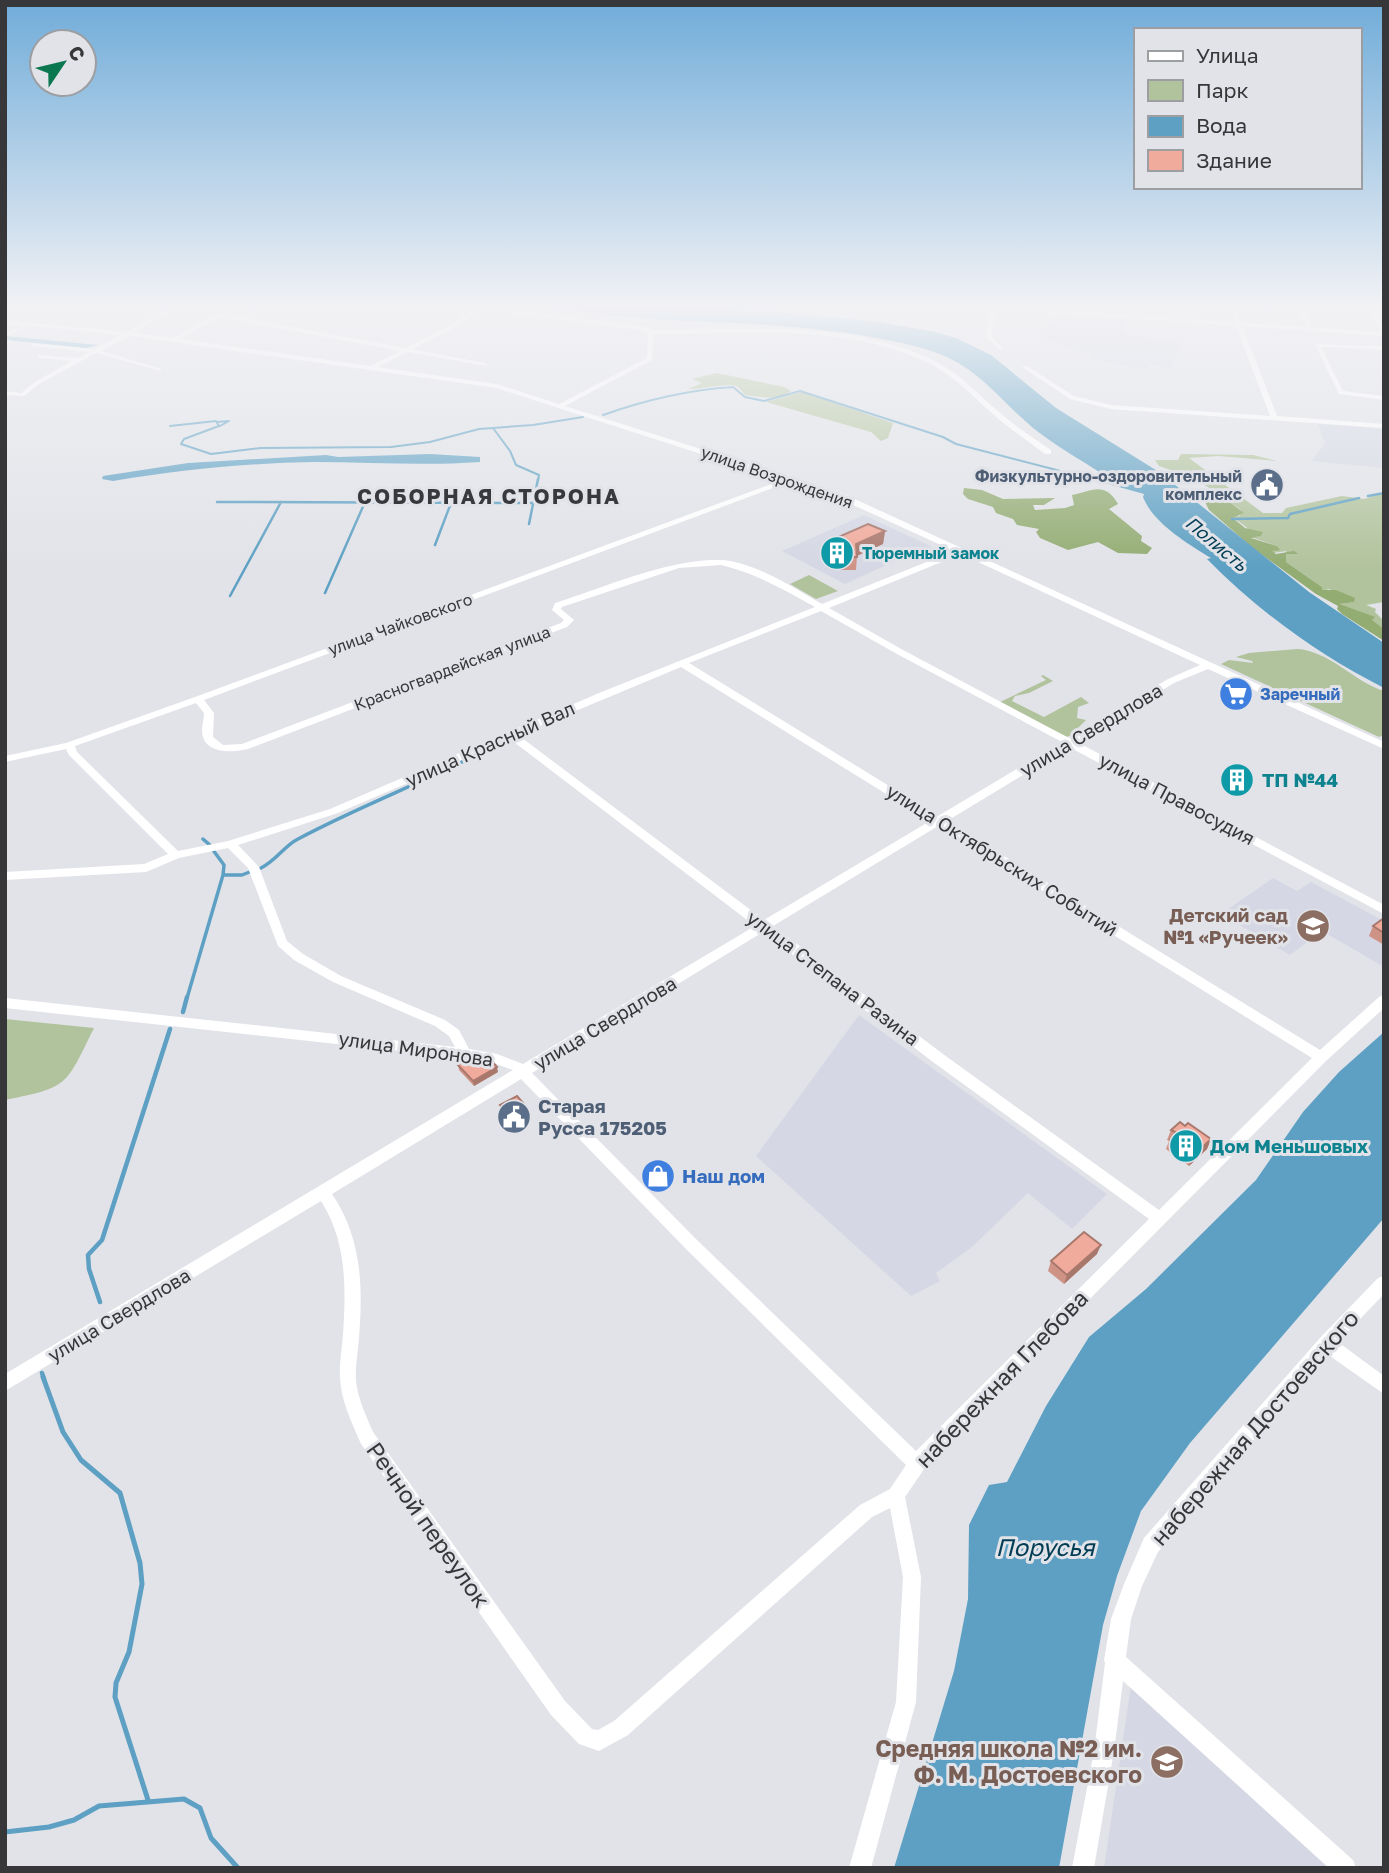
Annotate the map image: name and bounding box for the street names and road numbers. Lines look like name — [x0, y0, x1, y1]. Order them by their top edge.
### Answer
street label: улица Возрождения — [698, 442, 856, 512]
street label: улица Чайковского — [325, 589, 475, 659]
street label: Красногвардейская улица — [351, 621, 553, 715]
street label: улица Свердлова — [1015, 678, 1166, 781]
street label: улица Красный Вал — [402, 696, 578, 791]
street label: улица Правосудия — [1095, 748, 1259, 849]
street label: улица Октябрьских Событий — [882, 779, 1122, 940]
street label: улица Степана Разина — [743, 905, 924, 1050]
street label: улица Свердлова — [529, 971, 680, 1074]
street label: улица Миронова — [337, 1026, 495, 1071]
street label: улица Свердлова — [43, 1263, 194, 1366]
street label: набережная Глебова — [909, 1284, 1093, 1473]
street label: набережная Достоевского — [1144, 1304, 1364, 1551]
street label: Речной переулок — [361, 1436, 496, 1613]

